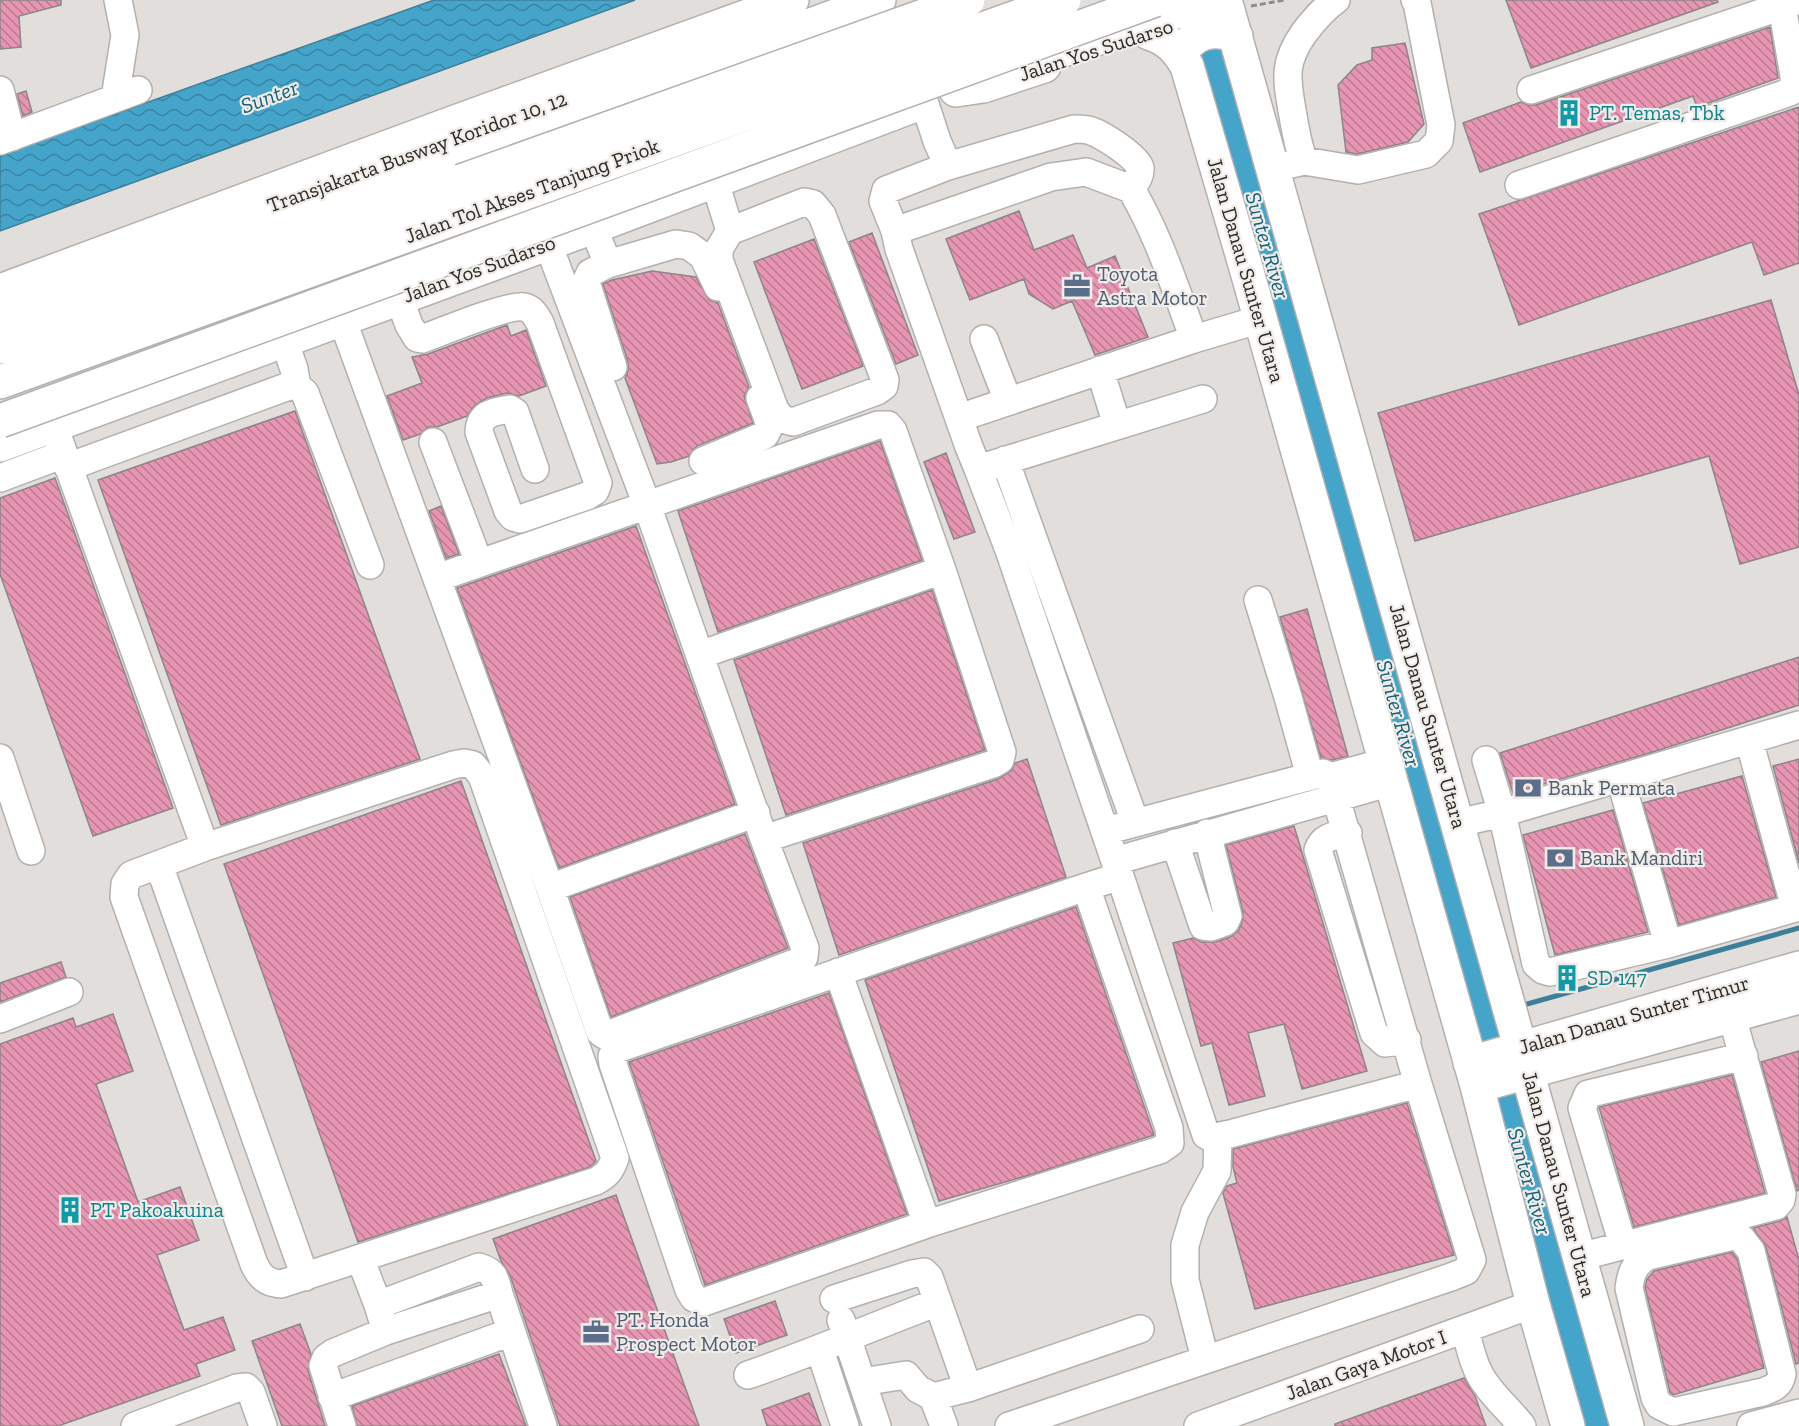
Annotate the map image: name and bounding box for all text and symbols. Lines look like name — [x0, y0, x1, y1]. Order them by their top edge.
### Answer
street label: Jalan Yos Sudarso — [1016, 13, 1176, 86]
water label: Sunter — [237, 74, 302, 119]
street label: Transjakarta Busway Koridor 10, 12 — [264, 86, 570, 218]
building icon: PT. Temas, Tbk — [1554, 98, 1584, 128]
place label: PT. Temas, Tbk — [1589, 100, 1725, 125]
street label: Jalan Tol Akses Tanjung Priok — [401, 133, 663, 249]
street label: Jalan Danau Sunter Utara — [1202, 154, 1291, 385]
water label: Sunter River — [1239, 189, 1296, 302]
street label: Jalan Yos Sudarso — [399, 229, 558, 308]
place label: Toyota Astra Motor — [1097, 261, 1208, 310]
office icon: Toyota Astra Motor — [1062, 271, 1092, 301]
street label: Jalan Danau Sunter Utara — [1384, 600, 1473, 831]
water label: Sunter River — [1370, 657, 1427, 770]
bank icon: Bank Permata — [1513, 773, 1543, 803]
place label: Bank Permata — [1548, 775, 1675, 800]
bank icon: Bank Mandiri — [1545, 843, 1575, 873]
place label: Bank Mandiri — [1580, 845, 1703, 870]
building icon: SD 147 — [1552, 963, 1582, 993]
place label: SD 147 — [1587, 965, 1647, 990]
street label: Jalan Danau Sunter Timur — [1516, 970, 1752, 1059]
street label: Jalan Danau Sunter Utara — [1517, 1068, 1602, 1300]
water label: Sunter River — [1501, 1125, 1558, 1238]
building icon: PT Pakoakuina — [55, 1195, 85, 1225]
place label: PT Pakoakuina — [90, 1197, 224, 1222]
place label: PT. Honda Prospect Motor — [616, 1307, 757, 1356]
office icon: PT. Honda Prospect Motor — [581, 1317, 611, 1347]
street label: Jalan Gaya Motor I — [1282, 1324, 1449, 1405]

